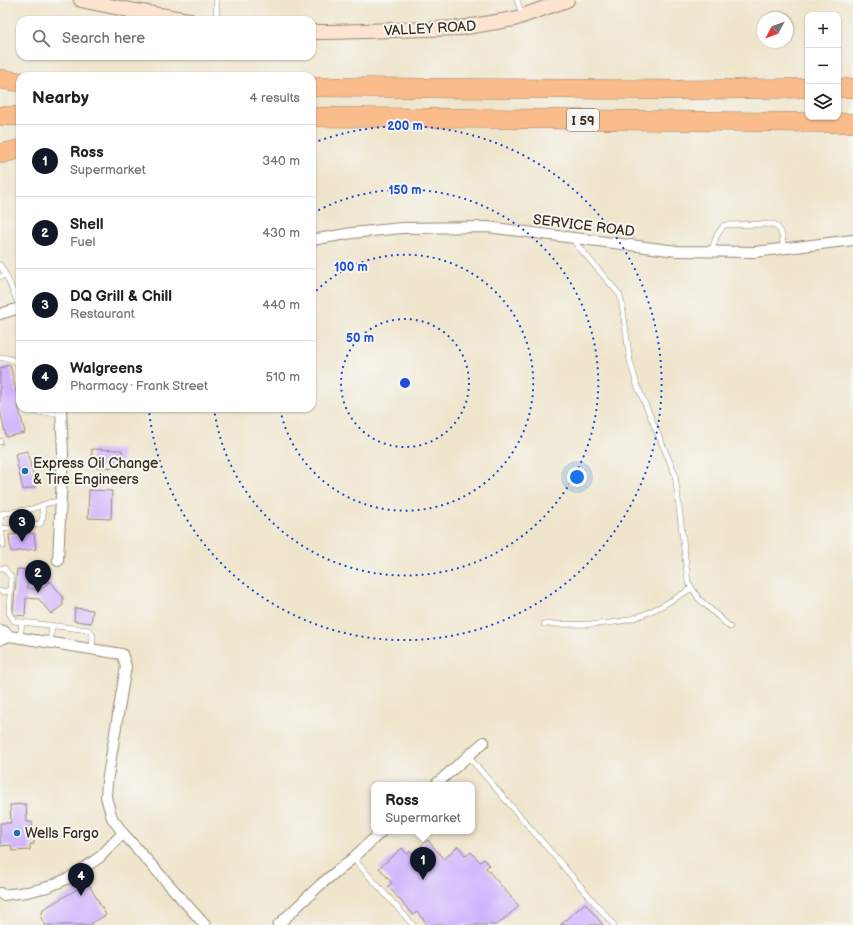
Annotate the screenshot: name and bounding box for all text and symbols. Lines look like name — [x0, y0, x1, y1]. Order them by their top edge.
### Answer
north arrow — [757, 12, 793, 48]
map controls — [805, 12, 841, 120]
button: + — [805, 12, 841, 48]
search box — [16, 16, 316, 60]
street label: VALLEY ROAD — [383, 18, 477, 39]
icon: search — [30, 27, 52, 49]
text: Search here — [62, 29, 145, 48]
button: − — [805, 48, 841, 84]
button: layers — [805, 84, 841, 120]
text: Nearby — [32, 88, 89, 108]
text: 4 results — [250, 90, 300, 106]
road number: I 59 — [567, 109, 599, 131]
text: 200 m — [387, 119, 423, 134]
text: Ross — [70, 143, 104, 162]
text: 1 — [42, 153, 48, 169]
text: 340 m — [262, 153, 300, 169]
text: Supermarket — [70, 162, 146, 178]
text: 150 m — [389, 183, 421, 198]
street label: SERVICE ROAD — [532, 211, 636, 240]
text: Shell — [70, 215, 103, 234]
text: 2 — [41, 225, 49, 241]
text: 430 m — [262, 225, 300, 241]
text: Fuel — [70, 234, 95, 250]
text: 100 m — [334, 260, 368, 275]
text: DQ Grill & Chill — [70, 287, 172, 306]
text: 3 — [41, 297, 49, 313]
text: 440 m — [262, 297, 300, 313]
text: Restaurant — [70, 306, 135, 322]
text: 50 m — [346, 331, 374, 346]
text: Walgreens — [70, 359, 143, 378]
text: 4 — [41, 369, 49, 385]
text: 510 m — [266, 369, 300, 385]
centre of rings — [398, 376, 412, 390]
text: Pharmacy · Frank Street — [70, 378, 208, 394]
place label: Express Oil Change & Tire Engineers — [33, 455, 158, 488]
marker: Express Oil Change & Tire Engineers — [20, 466, 30, 476]
your location — [567, 467, 587, 487]
pin: 3 — [9, 509, 35, 542]
pin: 2 — [25, 560, 51, 593]
popup — [371, 782, 475, 834]
text: Ross — [385, 791, 419, 810]
text: Supermarket — [385, 810, 461, 826]
place label: Wells Fargo — [25, 825, 99, 842]
marker: Wells Fargo — [12, 828, 22, 838]
pin: 1 — [410, 847, 436, 880]
pin: 4 — [68, 863, 94, 896]

